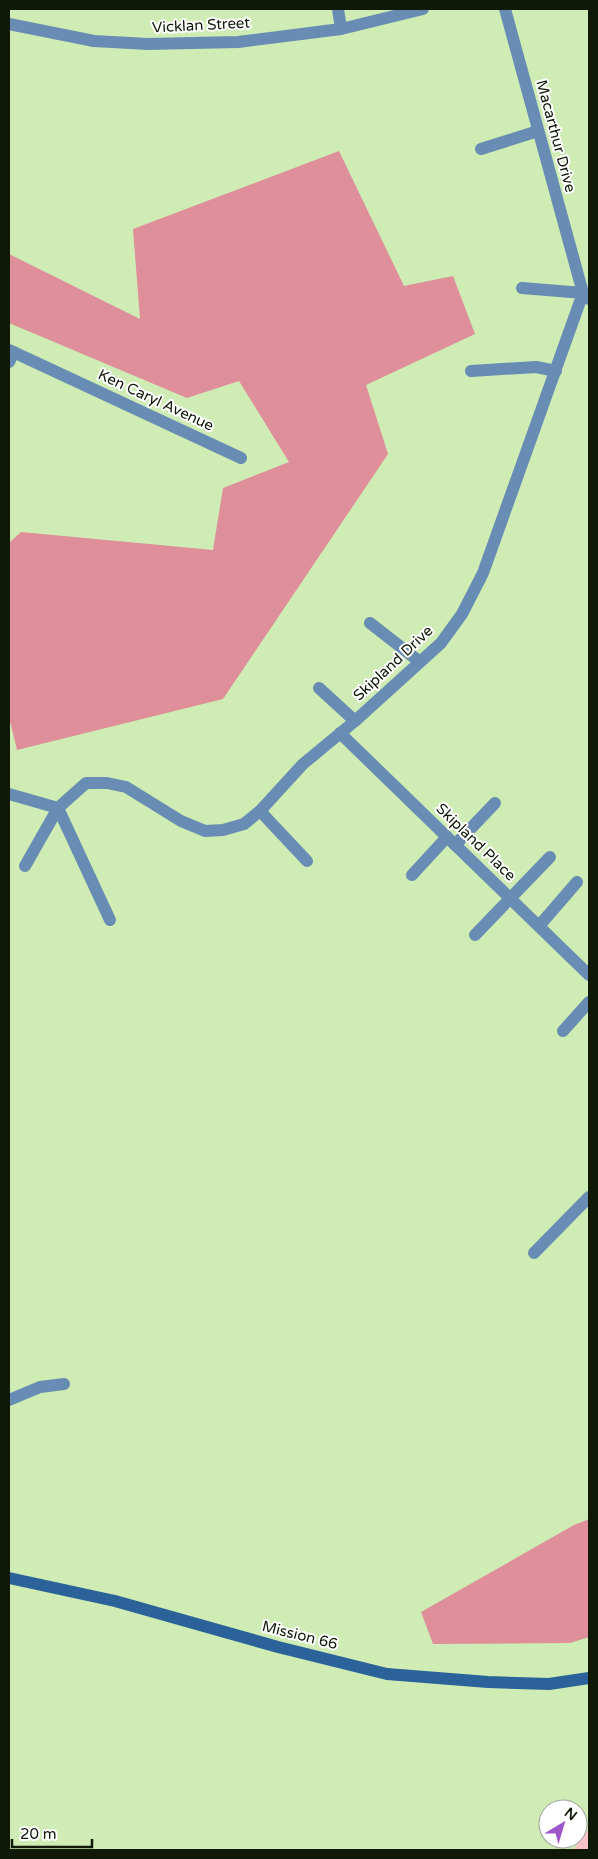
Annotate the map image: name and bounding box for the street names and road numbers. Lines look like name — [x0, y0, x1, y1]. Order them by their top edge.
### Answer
street label: Vicklan Street — [151, 13, 251, 37]
street label: Macarthur Drive — [532, 78, 580, 194]
street label: Ken Caryl Avenue — [95, 365, 217, 435]
street label: Skipland Drive — [350, 622, 436, 704]
street label: Skipland Place — [432, 799, 520, 885]
street label: Mission 66 — [260, 1617, 340, 1653]

